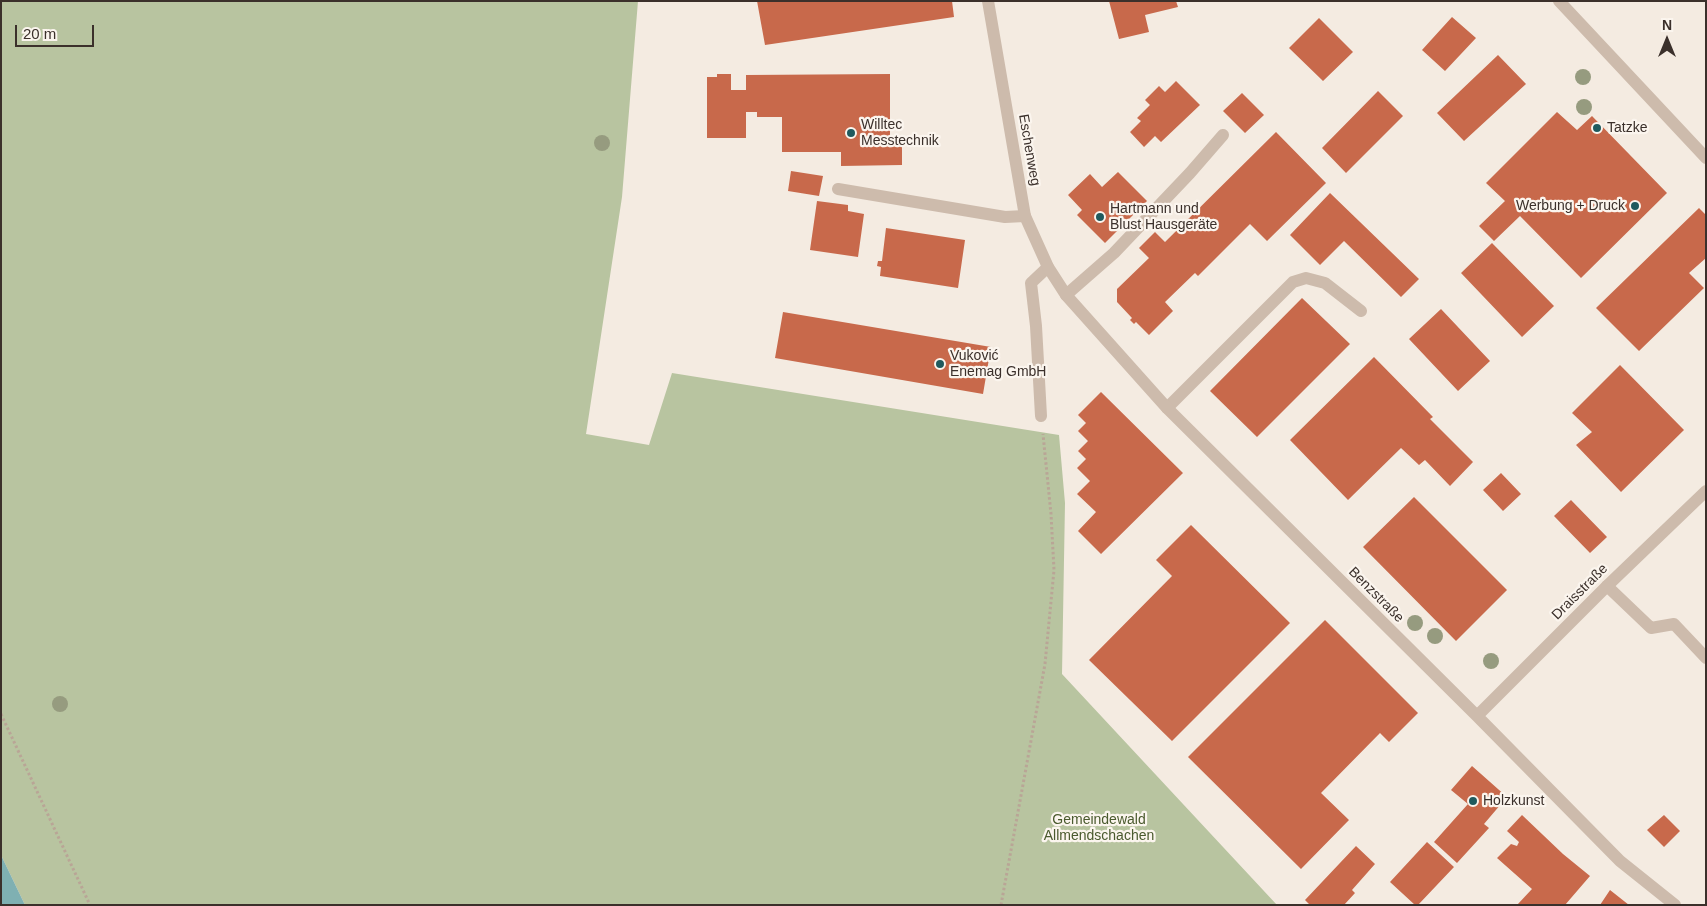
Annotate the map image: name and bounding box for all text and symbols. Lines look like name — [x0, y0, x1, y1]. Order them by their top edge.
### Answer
scale bar — [18, 15, 96, 47]
north arrow — [1642, 15, 1692, 65]
text: N — [1662, 17, 1672, 33]
text: 20 m — [23, 25, 56, 42]
street label: Eschenweg — [1014, 113, 1044, 187]
place label: Willtec Messtechnik — [861, 117, 939, 150]
place label: Tatzke — [1607, 120, 1647, 136]
marker: Tatzke — [1591, 122, 1603, 134]
marker: Willtec Messtechnik — [845, 127, 857, 139]
place label: Werbung + Druck — [1516, 198, 1625, 214]
marker: Werbung + Druck — [1629, 200, 1641, 212]
place label: Hartmann und Blust Hausgeräte — [1110, 201, 1217, 233]
marker: Hartmann und Blust Hausgeräte — [1094, 211, 1106, 223]
place label: Vuković Enemag GmbH — [950, 348, 1046, 381]
marker: Vuković Enemag GmbH — [934, 358, 946, 370]
street label: Draisstraße — [1548, 560, 1612, 624]
street label: Benzstraße — [1345, 564, 1407, 626]
place label: Holzkunst — [1483, 793, 1544, 809]
marker: Holzkunst — [1467, 795, 1479, 807]
park label: Gemeindewald Allmendschachen — [1044, 812, 1154, 844]

